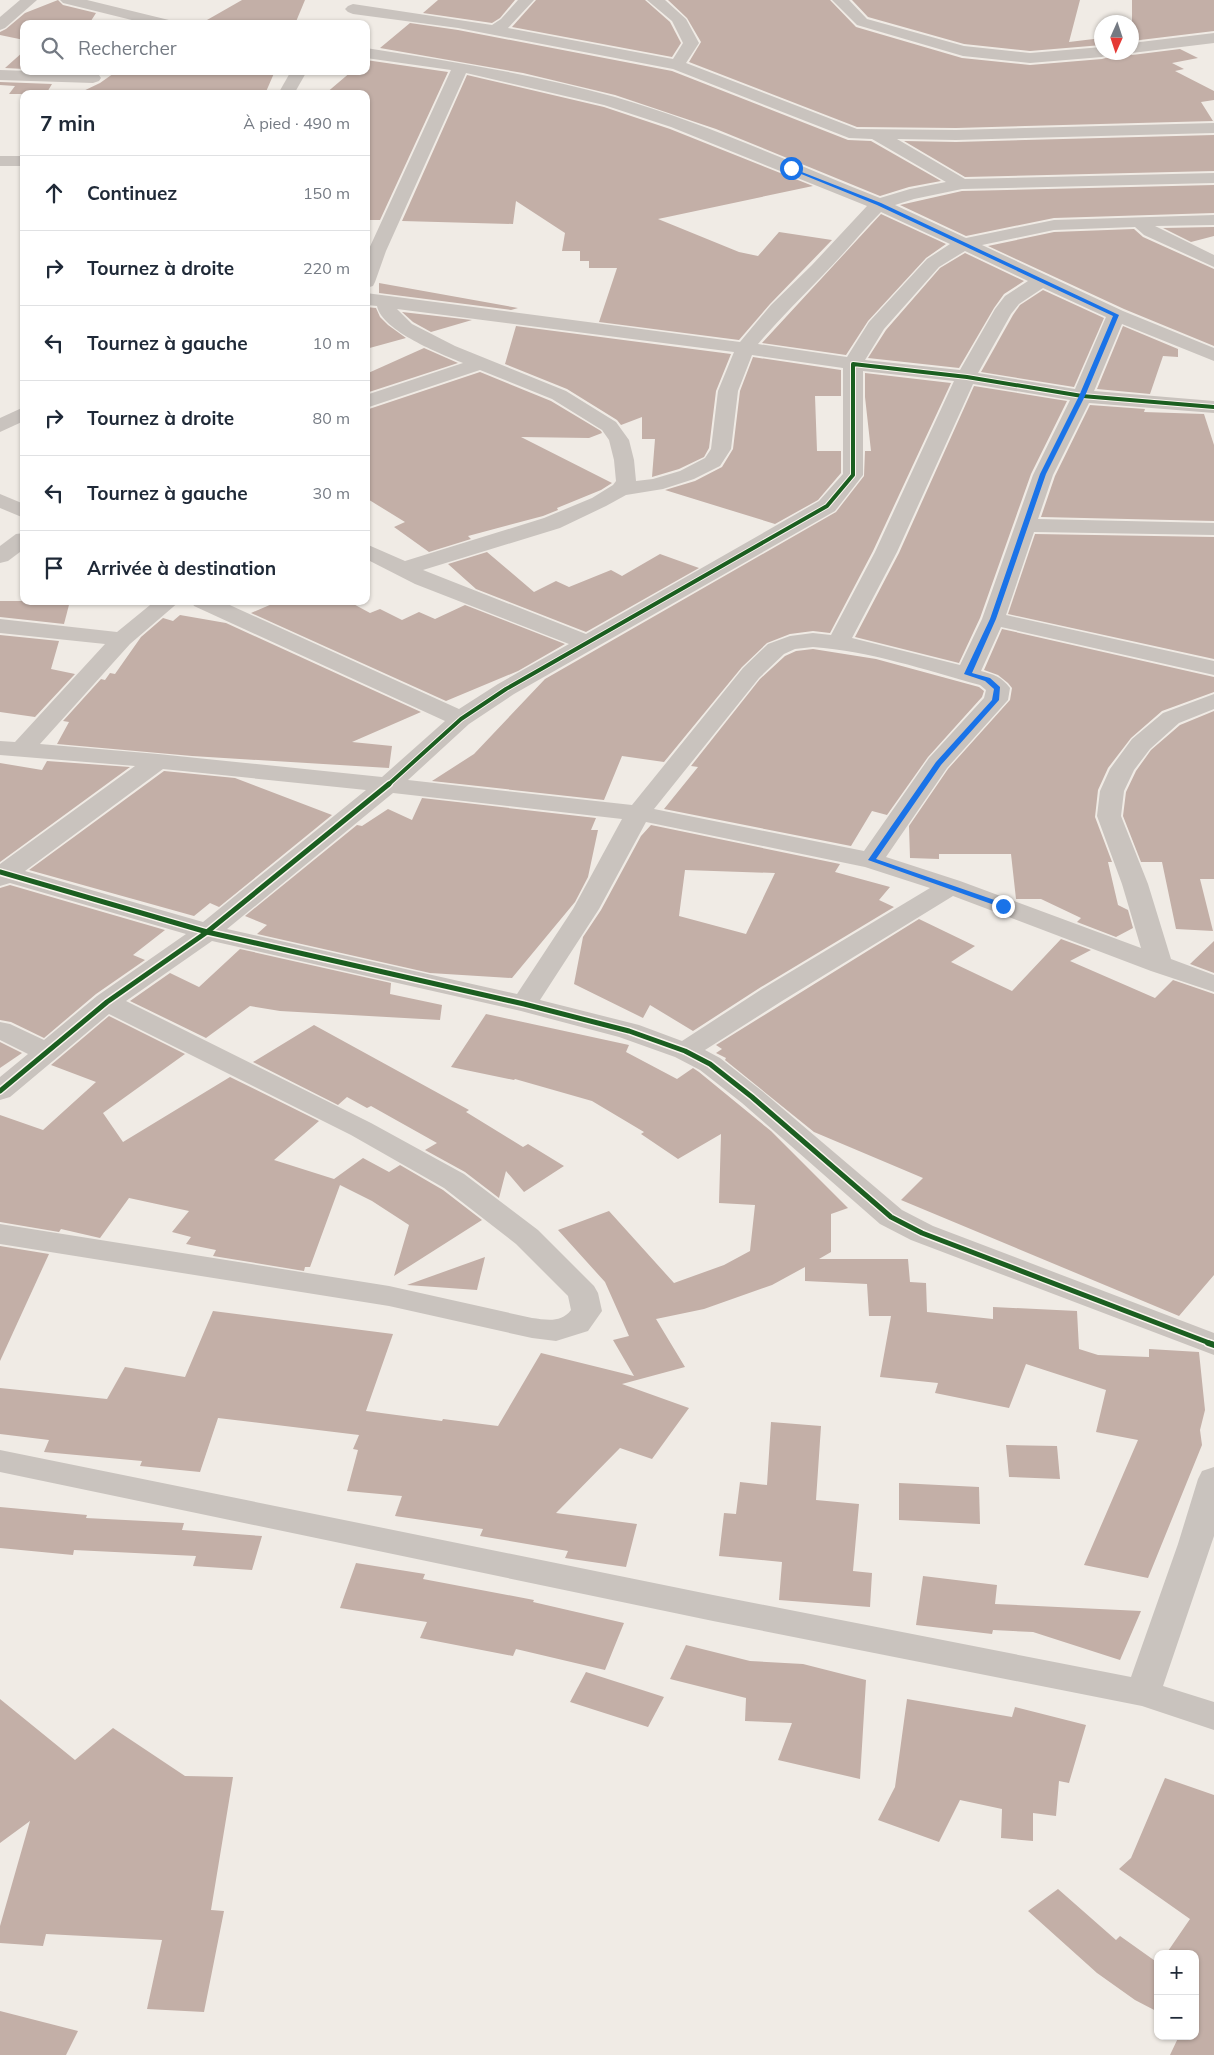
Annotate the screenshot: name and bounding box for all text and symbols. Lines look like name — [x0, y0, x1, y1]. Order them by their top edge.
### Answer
north arrow — [1094, 15, 1139, 60]
search box — [20, 20, 370, 75]
icon: search — [38, 34, 66, 62]
text: Rechercher — [78, 36, 177, 60]
text: 7 min — [40, 110, 95, 136]
text: À pied · 490 m — [243, 113, 350, 133]
route start — [780, 157, 803, 180]
icon: ahead — [40, 179, 68, 207]
text: Continuez — [87, 181, 177, 205]
text: 150 m — [303, 183, 350, 203]
icon: right — [40, 254, 68, 282]
text: Tournez à droite — [87, 256, 234, 280]
text: 220 m — [303, 258, 350, 278]
icon: left — [40, 329, 68, 357]
text: Tournez à gauche — [87, 331, 248, 355]
text: 10 m — [313, 333, 350, 353]
icon: right — [40, 404, 68, 432]
text: Tournez à droite — [87, 406, 234, 430]
text: 80 m — [313, 408, 350, 428]
icon: left — [40, 479, 68, 507]
text: Tournez à gauche — [87, 481, 248, 505]
text: 30 m — [313, 483, 350, 503]
icon: arrive — [40, 554, 68, 582]
text: Arrivée à destination — [87, 556, 276, 580]
route end — [992, 895, 1015, 918]
map controls — [1154, 1950, 1199, 2040]
button: + — [1154, 1950, 1199, 1995]
button: − — [1154, 1995, 1199, 2040]

